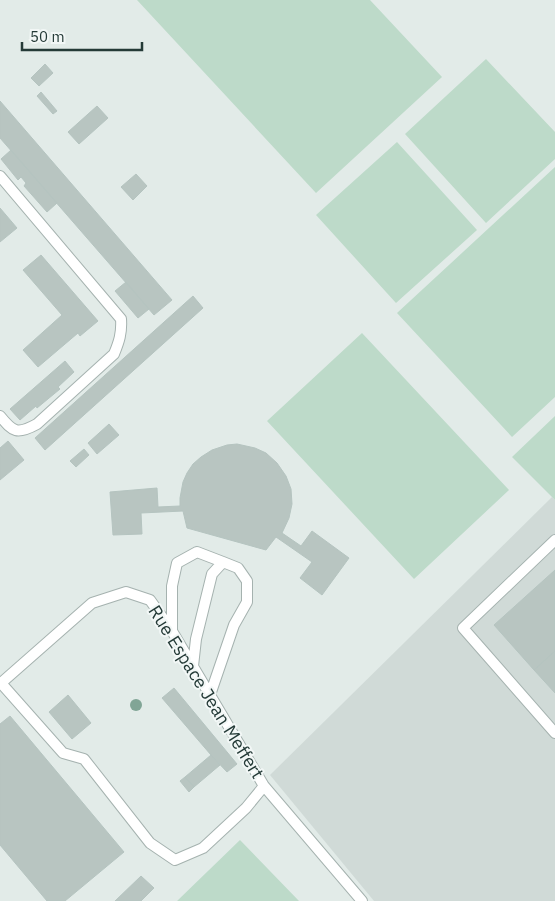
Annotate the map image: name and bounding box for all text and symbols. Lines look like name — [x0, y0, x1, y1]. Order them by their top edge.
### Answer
scale bar — [22, 20, 142, 52]
text: 50 m — [30, 27, 65, 46]
street label: Rue Espace Jean Meffert — [144, 601, 269, 783]

